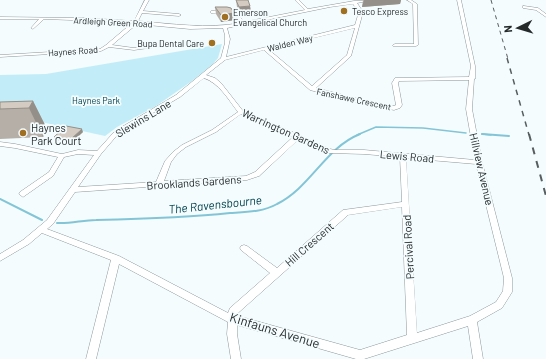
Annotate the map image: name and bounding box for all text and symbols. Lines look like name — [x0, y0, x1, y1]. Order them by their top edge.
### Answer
marker: Tesco Express — [339, 6, 349, 16]
place label: Tesco Express — [352, 6, 408, 17]
place label: Emerson Evangelical Church — [233, 7, 307, 28]
north arrow — [498, 8, 538, 48]
marker: Emerson Evangelical Church — [220, 12, 230, 22]
street label: Ardleigh Green Road — [73, 14, 153, 30]
text: N — [501, 25, 514, 33]
street label: Walden Way — [266, 32, 314, 54]
place label: Bupa Dental Care — [137, 38, 204, 49]
marker: Bupa Dental Care — [207, 38, 217, 48]
street label: Haynes Road — [48, 44, 98, 58]
street label: Fanshawe Crescent — [316, 86, 392, 112]
park label: Haynes Park — [72, 95, 120, 106]
street label: Slewins Lane — [113, 96, 173, 140]
street label: Warrington Gardens — [240, 106, 332, 156]
place label: Haynes Park Court — [31, 121, 82, 147]
marker: Haynes Park Court — [18, 128, 28, 138]
street label: Hillview Avenue — [467, 132, 497, 207]
street label: Lewis Road — [379, 147, 435, 165]
street label: Brooklands Gardens — [146, 172, 242, 192]
water label: The Ravensbourne — [168, 192, 262, 216]
street label: Percival Road — [400, 214, 416, 280]
street label: Hill Crescent — [282, 219, 336, 269]
street label: Kinfauns Avenue — [228, 309, 322, 351]

